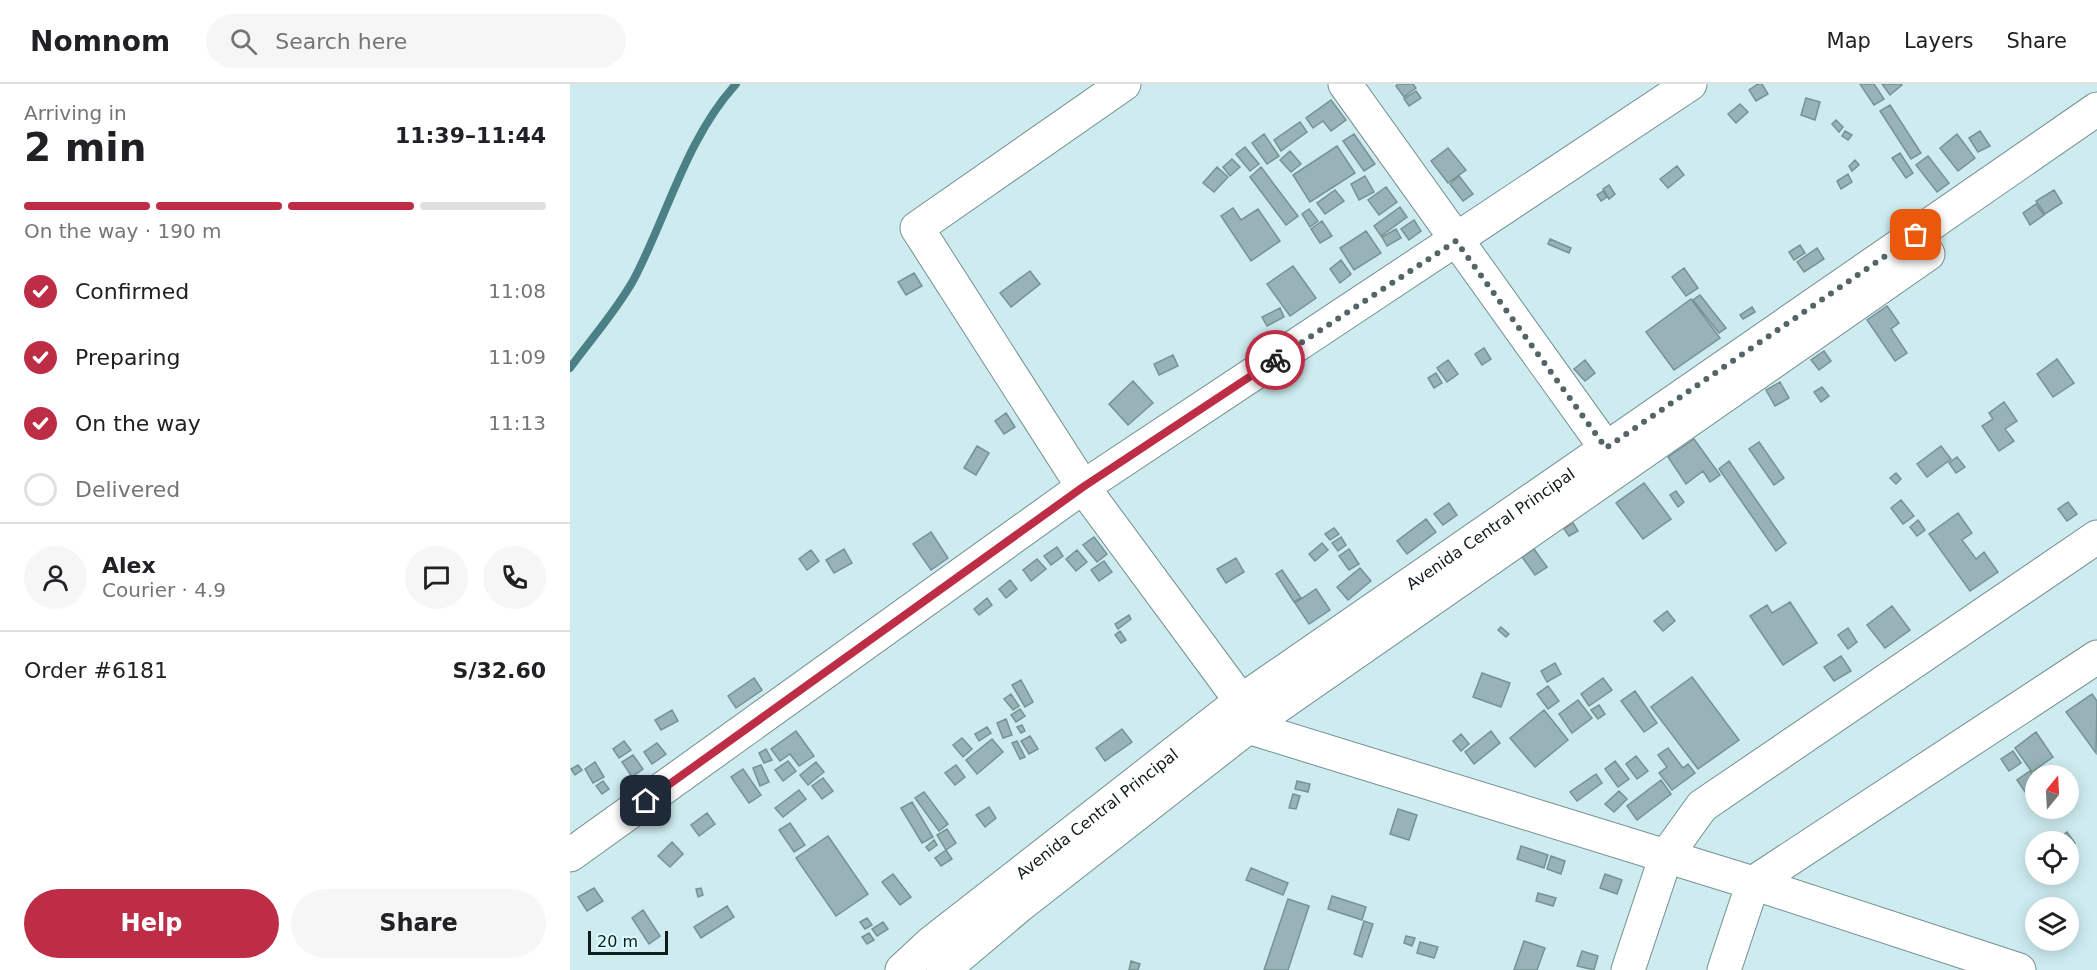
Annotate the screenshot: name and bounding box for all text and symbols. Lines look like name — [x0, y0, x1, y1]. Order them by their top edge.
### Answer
search box — [206, 14, 626, 68]
text: Nomnom — [30, 25, 170, 58]
icon: search — [227, 25, 260, 58]
text: Search here — [275, 29, 407, 54]
text: Map — [1827, 29, 1871, 53]
text: Layers — [1904, 29, 1973, 53]
text: Share — [2006, 29, 2067, 53]
text: Arriving in — [24, 101, 127, 125]
text: 11:39–11:44 — [395, 123, 546, 148]
text: 2 min — [24, 125, 146, 170]
pin — [1890, 209, 1941, 260]
icon: bag — [1899, 218, 1932, 251]
text: On the way · 190 m — [24, 219, 222, 243]
icon: check — [24, 275, 57, 308]
text: Confirmed — [75, 279, 189, 304]
text: 11:08 — [488, 279, 546, 303]
courier — [1245, 330, 1305, 390]
icon: check — [24, 341, 57, 374]
icon: bike — [1259, 344, 1292, 377]
text: Preparing — [75, 345, 181, 370]
text: 11:09 — [488, 345, 546, 369]
icon: check — [24, 407, 57, 440]
text: On the way — [75, 411, 201, 436]
text: 11:13 — [488, 411, 546, 435]
street label: Avenida Central Principal — [1402, 464, 1578, 593]
text: Delivered — [75, 477, 180, 502]
button: person — [24, 546, 87, 609]
button: chat — [405, 546, 468, 609]
button: phone — [483, 546, 546, 609]
text: Alex — [102, 553, 156, 578]
text: Courier · 4.9 — [102, 578, 226, 602]
text: Order #6181 — [24, 658, 168, 683]
text: S/32.60 — [453, 658, 546, 683]
street label: Avenida Central Principal — [1012, 744, 1182, 883]
north arrow — [2025, 765, 2079, 819]
map controls — [2025, 765, 2079, 951]
pin — [620, 775, 671, 826]
icon: home — [629, 784, 662, 817]
button: locate — [2025, 831, 2079, 885]
button: Help — [24, 889, 279, 958]
button: Share — [291, 889, 546, 958]
button: layers — [2025, 897, 2079, 951]
scale bar — [588, 928, 668, 956]
text: 20 m — [597, 932, 638, 951]

